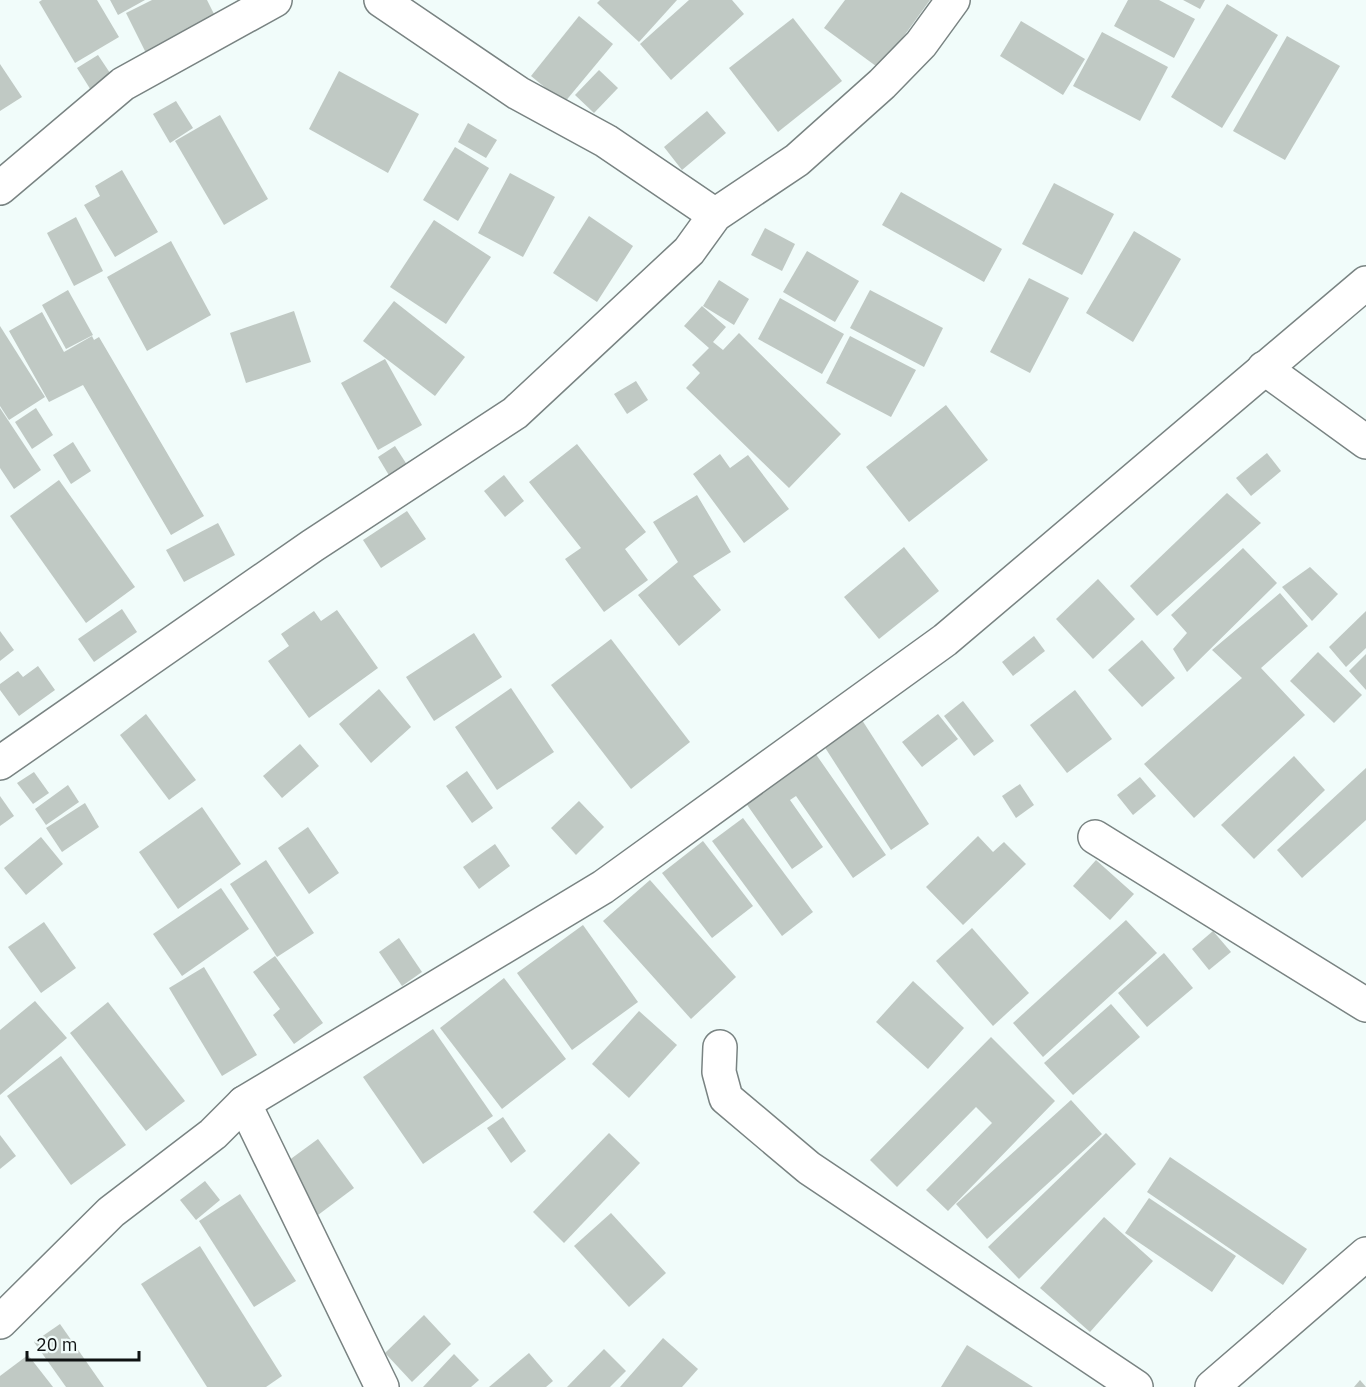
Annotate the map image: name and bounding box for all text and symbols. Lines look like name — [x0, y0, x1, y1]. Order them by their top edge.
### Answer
scale bar — [27, 1324, 140, 1362]
text: 20 m — [36, 1333, 78, 1356]

